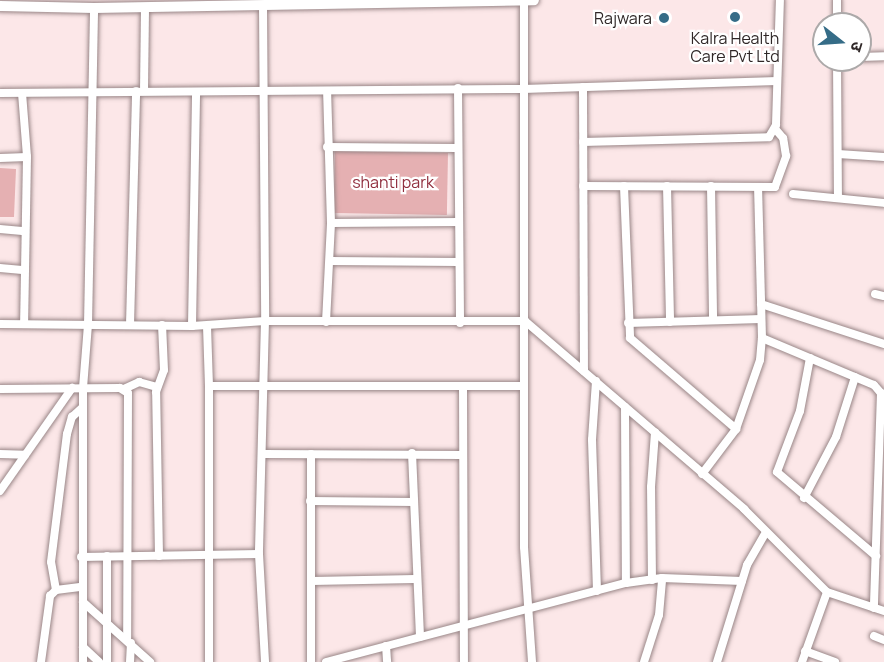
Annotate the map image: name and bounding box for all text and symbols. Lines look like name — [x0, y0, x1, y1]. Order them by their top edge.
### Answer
place label: Rajwara — [594, 8, 652, 28]
marker: Kalra Health Care Pvt Ltd — [726, 8, 744, 26]
marker: Rajwara — [657, 11, 671, 25]
north arrow — [812, 12, 872, 72]
place label: Kalra Health Care Pvt Ltd — [690, 28, 780, 66]
text: उ — [845, 39, 869, 54]
park label: shanti park — [352, 172, 434, 192]

